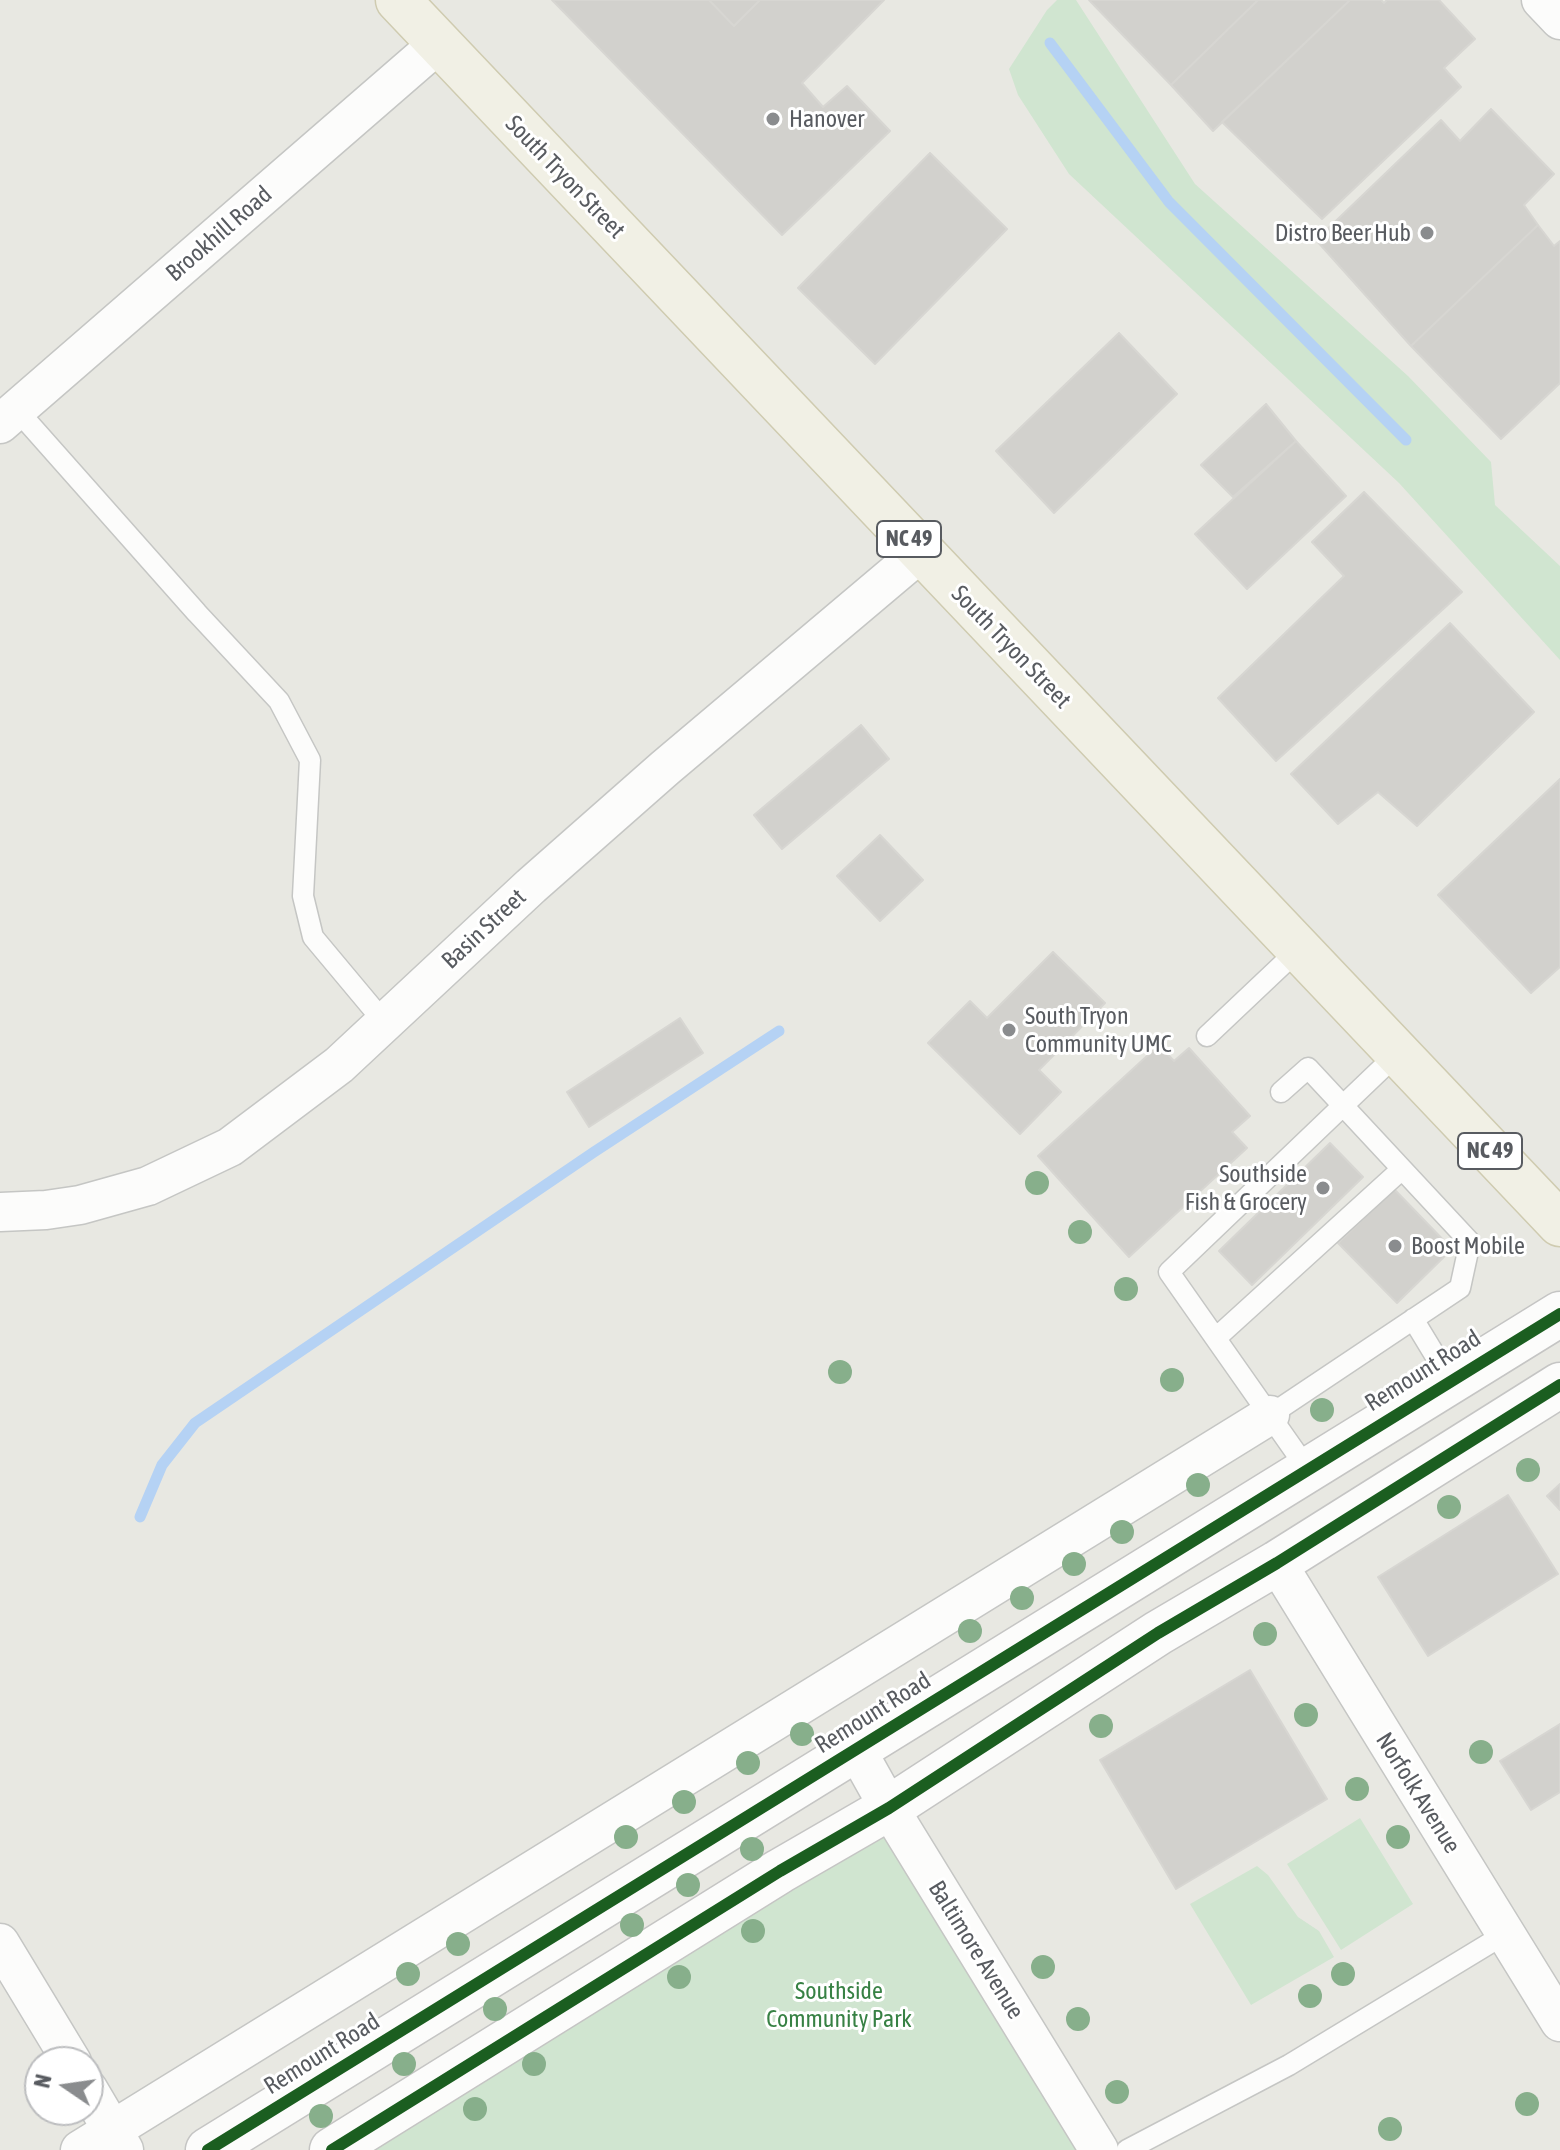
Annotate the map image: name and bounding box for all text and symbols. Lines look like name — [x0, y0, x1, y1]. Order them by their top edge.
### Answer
place label: Hanover — [789, 105, 864, 133]
street label: South Tryon Street — [499, 110, 631, 244]
marker: Hanover — [764, 110, 782, 128]
street label: Brookhill Road — [160, 180, 278, 288]
place label: Distro Beer Hub — [1275, 219, 1411, 247]
marker: Distro Beer Hub — [1418, 224, 1436, 242]
road number: NC 49 — [877, 521, 941, 557]
street label: South Tryon Street — [945, 580, 1077, 714]
street label: Basin Street — [436, 883, 532, 975]
place label: South Tryon Community UMC — [1025, 1002, 1172, 1058]
marker: South Tryon Community UMC — [1000, 1021, 1018, 1039]
road number: NC 49 — [1458, 1133, 1522, 1169]
place label: Southside Fish & Grocery — [1185, 1160, 1307, 1216]
marker: Southside Fish & Grocery — [1314, 1179, 1332, 1197]
place label: Boost Mobile — [1411, 1232, 1525, 1260]
marker: Boost Mobile — [1386, 1237, 1404, 1255]
street label: Remount Road — [1360, 1324, 1486, 1418]
street label: Remount Road — [810, 1666, 936, 1760]
street label: Norfolk Avenue — [1370, 1727, 1466, 1859]
street label: Baltimore Avenue — [922, 1876, 1030, 2024]
park label: Southside Community Park — [766, 1977, 912, 2033]
street label: Remount Road — [259, 2007, 385, 2101]
north arrow — [24, 2046, 104, 2126]
text: N — [28, 2072, 57, 2090]

